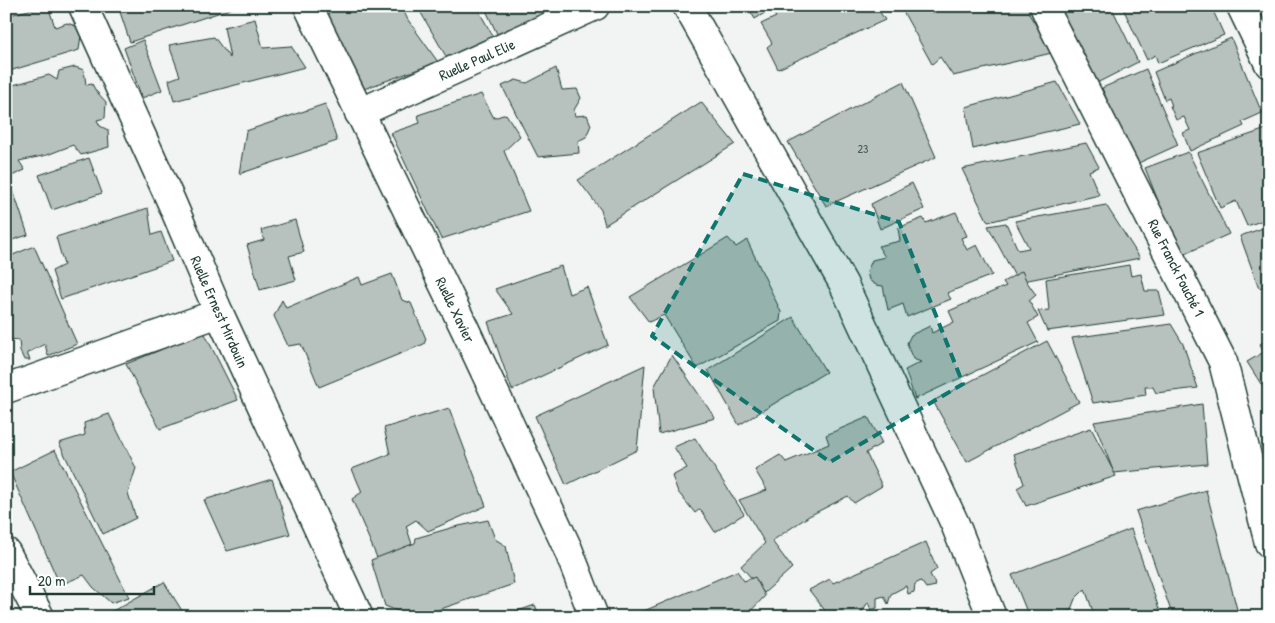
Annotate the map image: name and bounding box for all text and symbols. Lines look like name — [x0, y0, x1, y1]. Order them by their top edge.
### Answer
street label: Ruelle Paul Elie — [435, 33, 518, 86]
house number: 23 — [858, 140, 869, 157]
street label: Rue Franck Fouché 1 — [1143, 216, 1210, 320]
street label: Ruelle Ernest Mirdouin — [185, 253, 254, 371]
street label: Ruelle Xavier — [431, 273, 480, 346]
scale bar — [30, 563, 154, 595]
text: 20 m — [38, 570, 65, 591]

